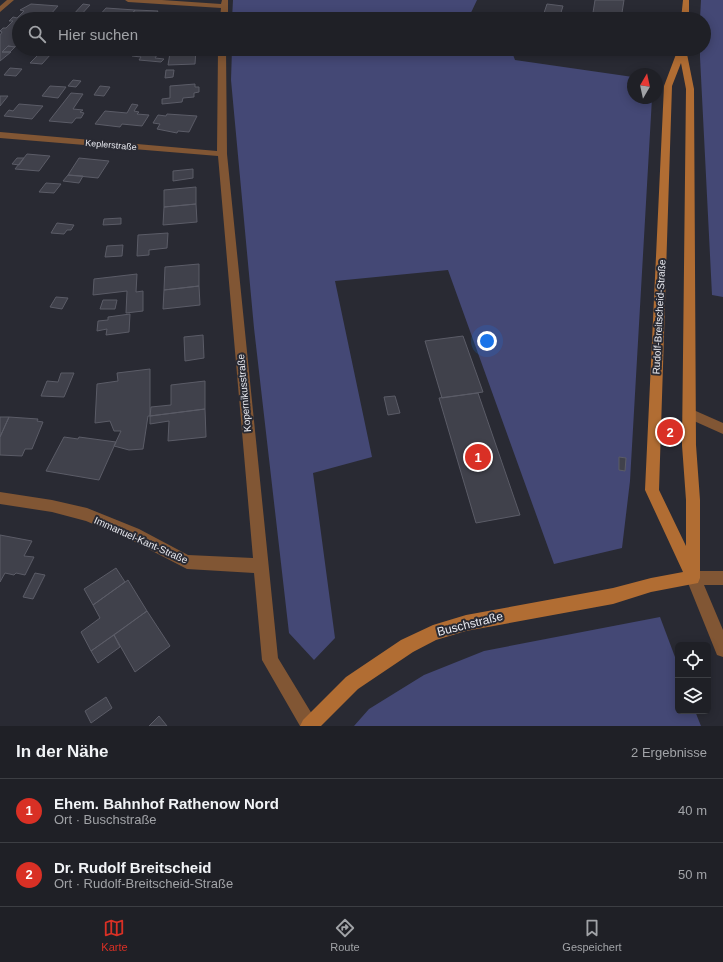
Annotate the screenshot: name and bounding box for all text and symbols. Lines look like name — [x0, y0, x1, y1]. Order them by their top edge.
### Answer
search box — [12, 12, 711, 56]
icon: search — [26, 23, 48, 45]
text: Hier suchen — [58, 26, 138, 43]
north arrow — [627, 68, 663, 104]
street label: Keplerstraße — [85, 138, 137, 152]
street label: Rudolf-Breitscheid-Straße — [650, 259, 668, 375]
your location — [477, 331, 497, 351]
street label: Kopernikusstraße — [235, 353, 253, 433]
pin: 2 — [657, 417, 683, 447]
pin: 1 — [465, 442, 491, 472]
street label: Immanuel-Kant-Straße — [93, 514, 190, 566]
street label: Buschstraße — [436, 609, 505, 639]
map controls — [675, 642, 711, 714]
button: locate — [675, 642, 711, 678]
button: layers — [675, 678, 711, 714]
text: In der Nähe — [16, 742, 109, 761]
text: 2 Ergebnisse — [631, 745, 707, 760]
text: Ehem. Bahnhof Rathenow Nord — [54, 795, 279, 812]
text: 1 — [25, 803, 33, 818]
text: 40 m — [678, 803, 707, 818]
text: Ort · Buschstraße — [54, 812, 157, 827]
text: Dr. Rudolf Breitscheid — [54, 859, 212, 876]
text: 2 — [25, 867, 33, 882]
text: 50 m — [678, 867, 707, 882]
text: Ort · Rudolf-Breitscheid-Straße — [54, 876, 233, 891]
tab: Karte — [101, 917, 128, 953]
tab: Route — [330, 917, 360, 953]
tab: Gespeichert — [562, 917, 622, 953]

